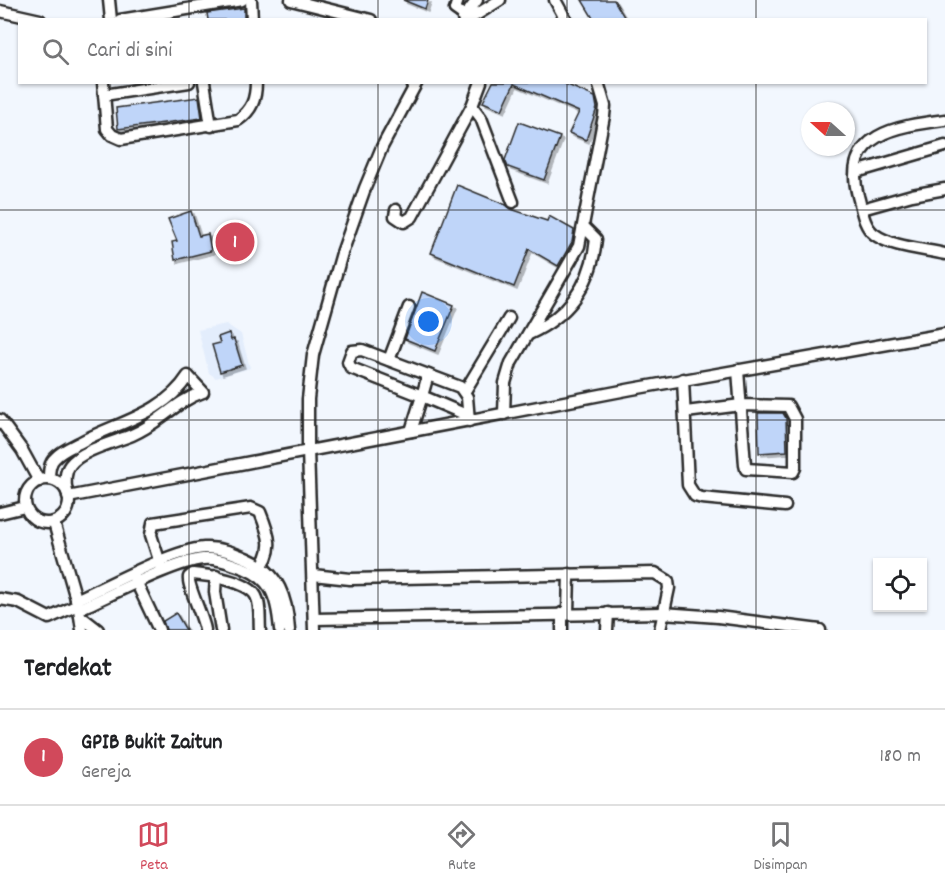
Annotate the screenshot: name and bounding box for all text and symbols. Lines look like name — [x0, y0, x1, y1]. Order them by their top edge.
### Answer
search box — [18, 18, 927, 84]
icon: search — [39, 35, 72, 68]
text: Cari di sini — [87, 36, 172, 67]
north arrow — [801, 102, 855, 156]
pin: 1 — [216, 220, 254, 264]
your location — [414, 307, 443, 336]
map controls — [873, 558, 927, 612]
button: locate — [873, 558, 927, 612]
text: Terdekat — [24, 651, 112, 688]
text: GPIB Bukit Zaitun — [81, 728, 222, 759]
text: 1 — [41, 743, 46, 771]
text: 180 m — [879, 743, 921, 771]
text: Gereja — [81, 759, 131, 787]
tab: Peta — [137, 818, 170, 877]
tab: Rute — [445, 818, 478, 877]
tab: Disimpan — [753, 818, 808, 877]

